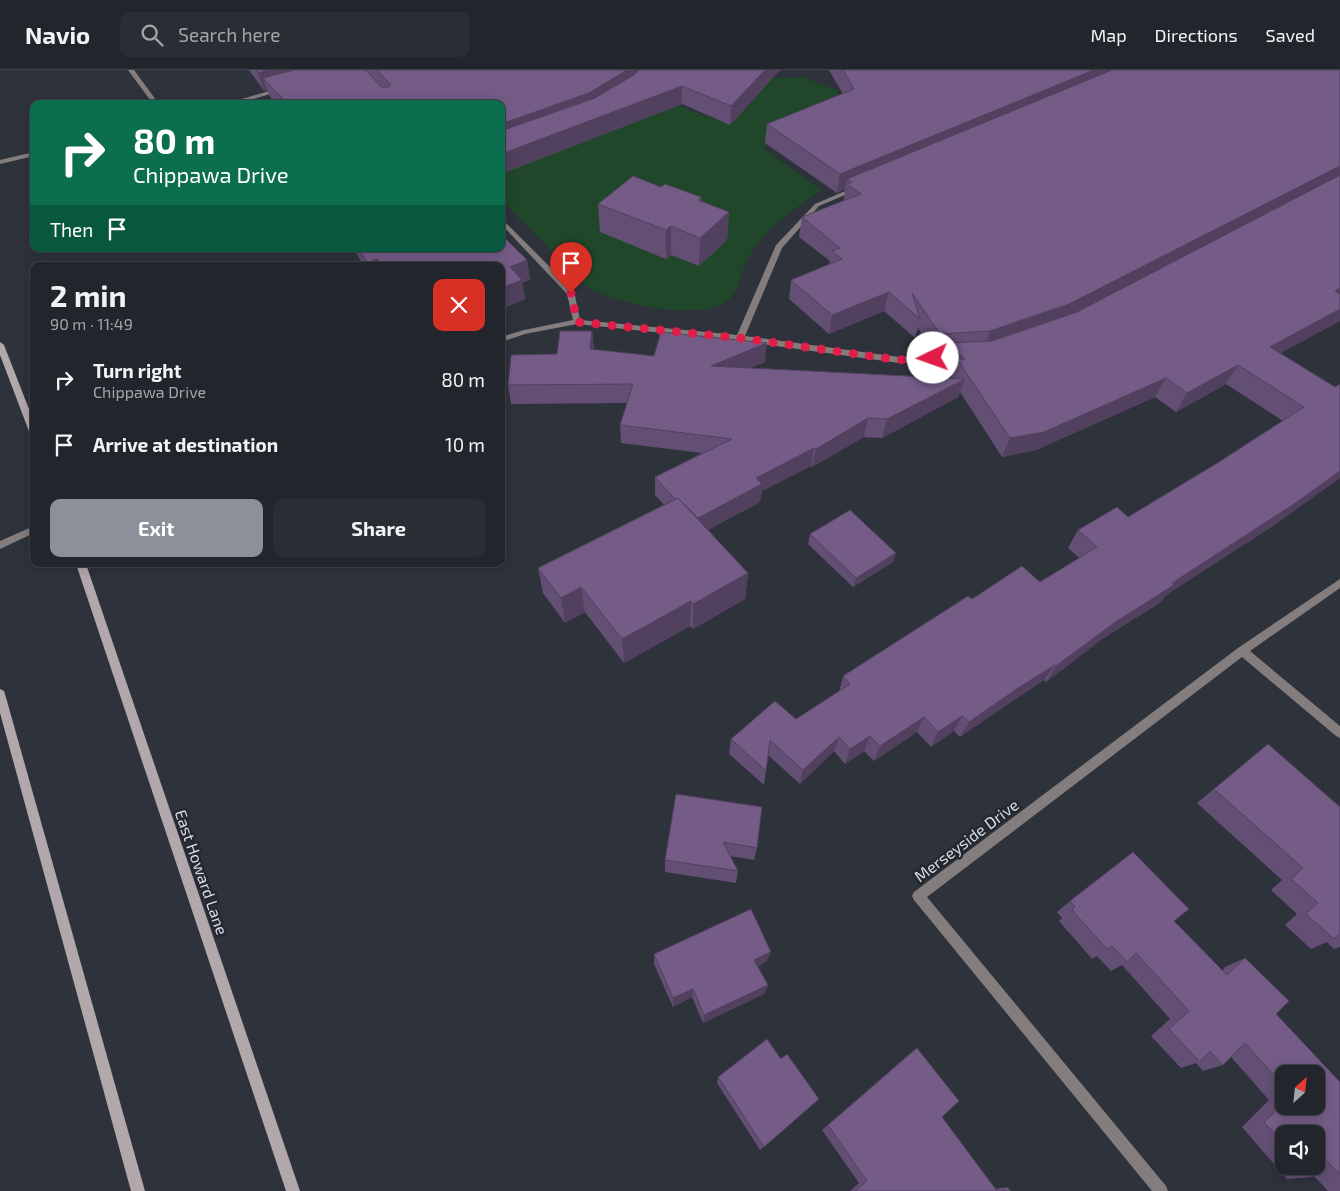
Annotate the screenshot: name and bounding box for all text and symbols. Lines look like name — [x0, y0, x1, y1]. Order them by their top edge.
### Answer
search box — [120, 12, 470, 57]
text: Navio — [25, 20, 90, 49]
icon: search — [138, 21, 166, 49]
text: Search here — [178, 23, 280, 46]
text: Map — [1090, 24, 1127, 46]
text: Directions — [1155, 24, 1238, 46]
text: Saved — [1266, 24, 1315, 46]
text: 80 m — [133, 119, 215, 161]
icon: right — [50, 120, 115, 185]
text: Chippawa Drive — [133, 161, 289, 187]
icon: arrive — [103, 215, 131, 243]
text: Then — [50, 218, 93, 241]
pin — [550, 242, 592, 293]
icon: arrive — [557, 249, 585, 277]
text: 2 min — [50, 277, 127, 313]
button: close — [433, 279, 485, 331]
text: 90 m · 11:49 — [50, 314, 133, 333]
position arrow — [906, 331, 958, 383]
text: Turn right — [93, 359, 181, 382]
icon: right — [50, 366, 78, 394]
text: 80 m — [441, 368, 485, 391]
text: Chippawa Drive — [93, 382, 206, 401]
icon: arrive — [50, 431, 78, 459]
text: Arrive at destination — [93, 433, 278, 456]
text: 10 m — [445, 433, 485, 456]
button: Exit — [50, 499, 263, 557]
button: Share — [273, 499, 485, 557]
street label: Merseyside Drive — [910, 795, 1022, 885]
street label: East Howard Lane — [172, 807, 232, 937]
north arrow — [1275, 1065, 1325, 1115]
map controls — [1275, 1065, 1325, 1175]
button: sound — [1275, 1125, 1325, 1175]

